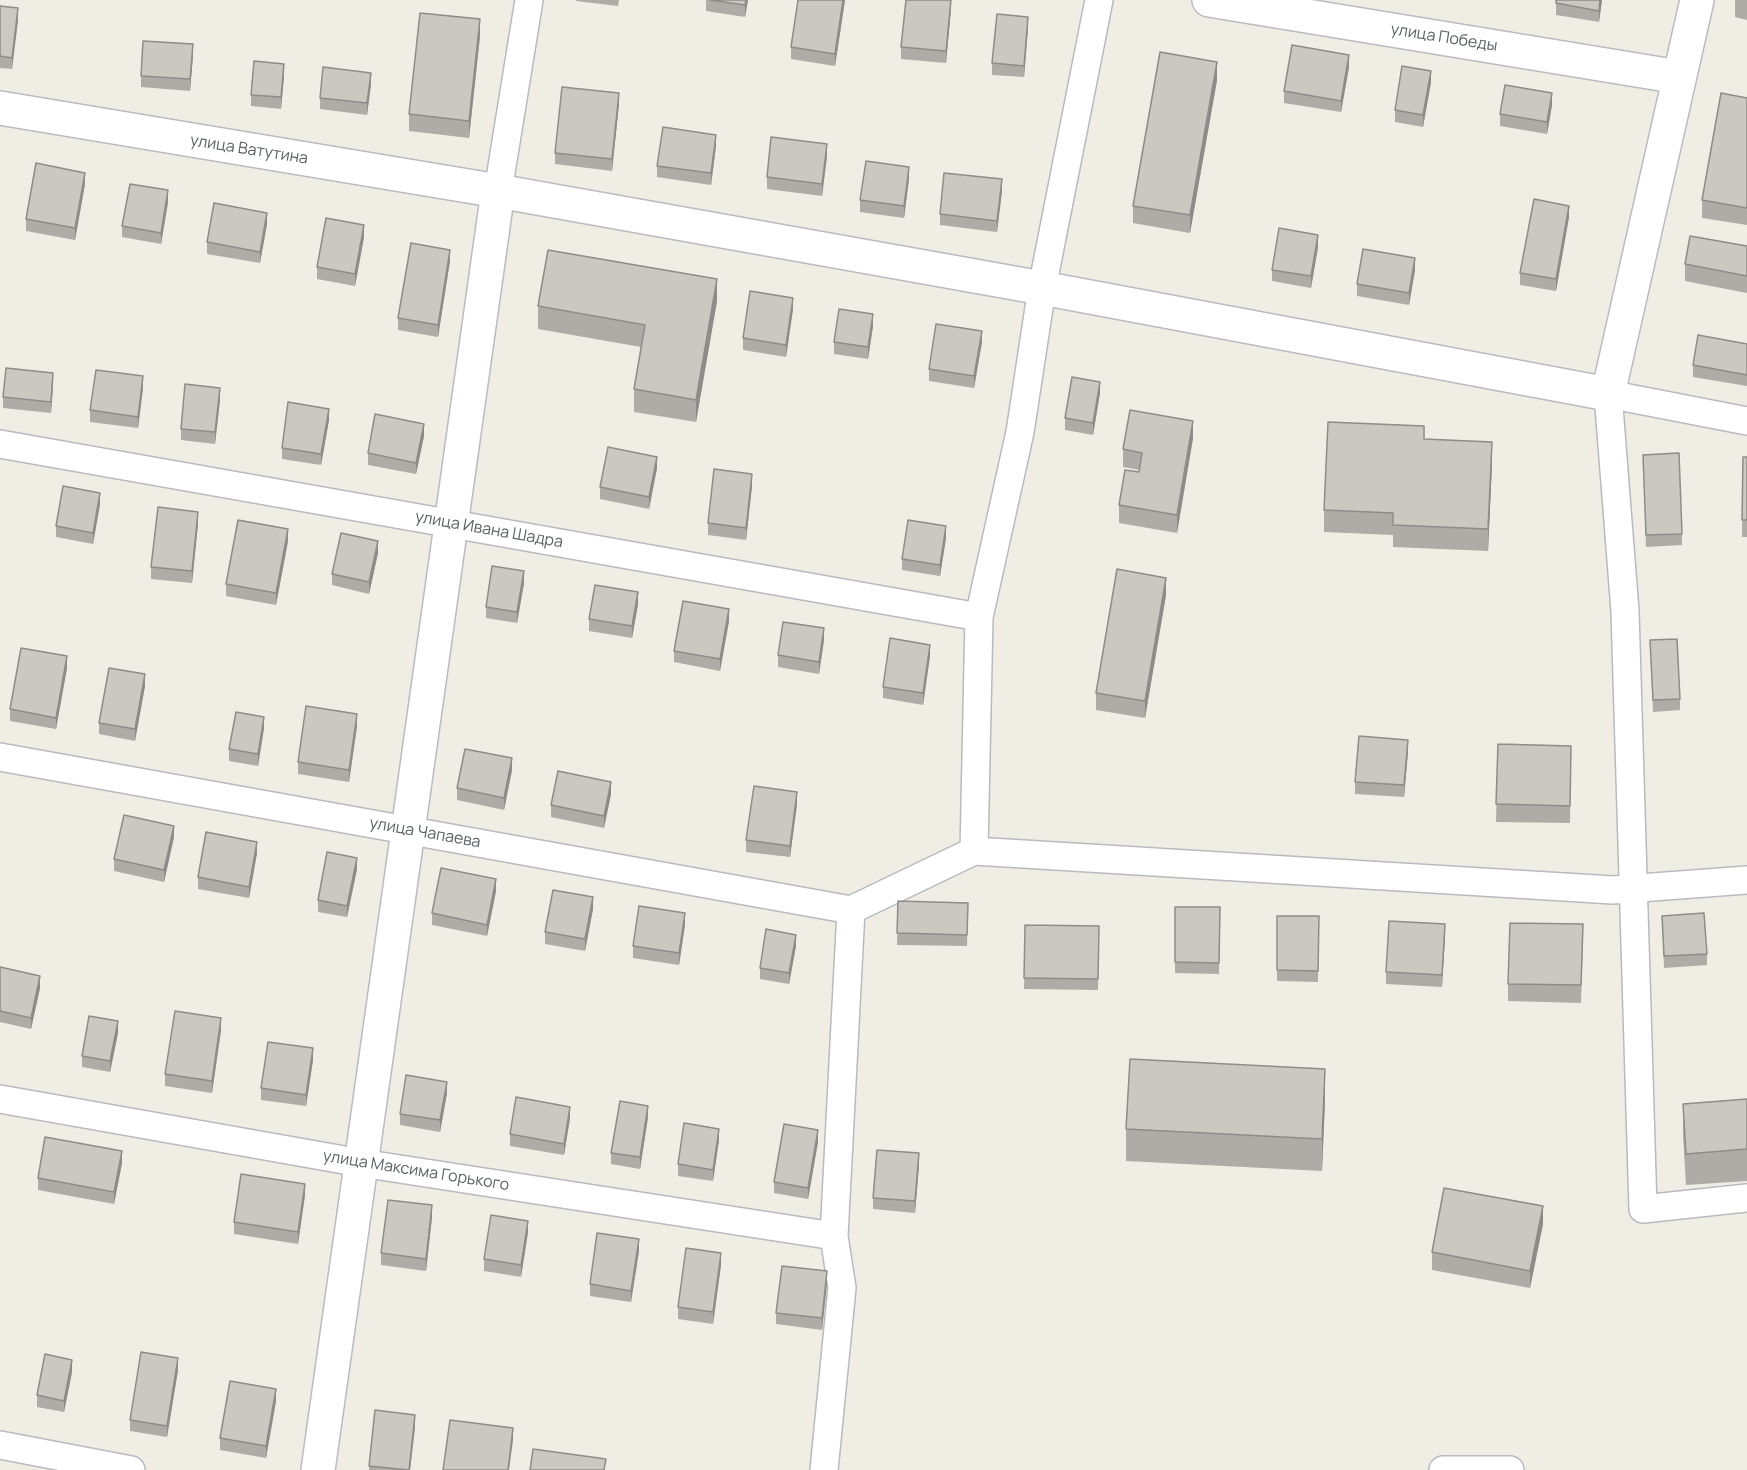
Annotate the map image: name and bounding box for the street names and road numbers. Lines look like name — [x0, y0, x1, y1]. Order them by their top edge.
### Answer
street label: улица Победы — [1389, 20, 1499, 56]
street label: улица Ватутина — [189, 131, 309, 169]
street label: улица Ивана Шадра — [414, 508, 564, 552]
street label: улица Чапаева — [368, 814, 482, 852]
street label: улица Максима Горького — [322, 1147, 510, 1195]

